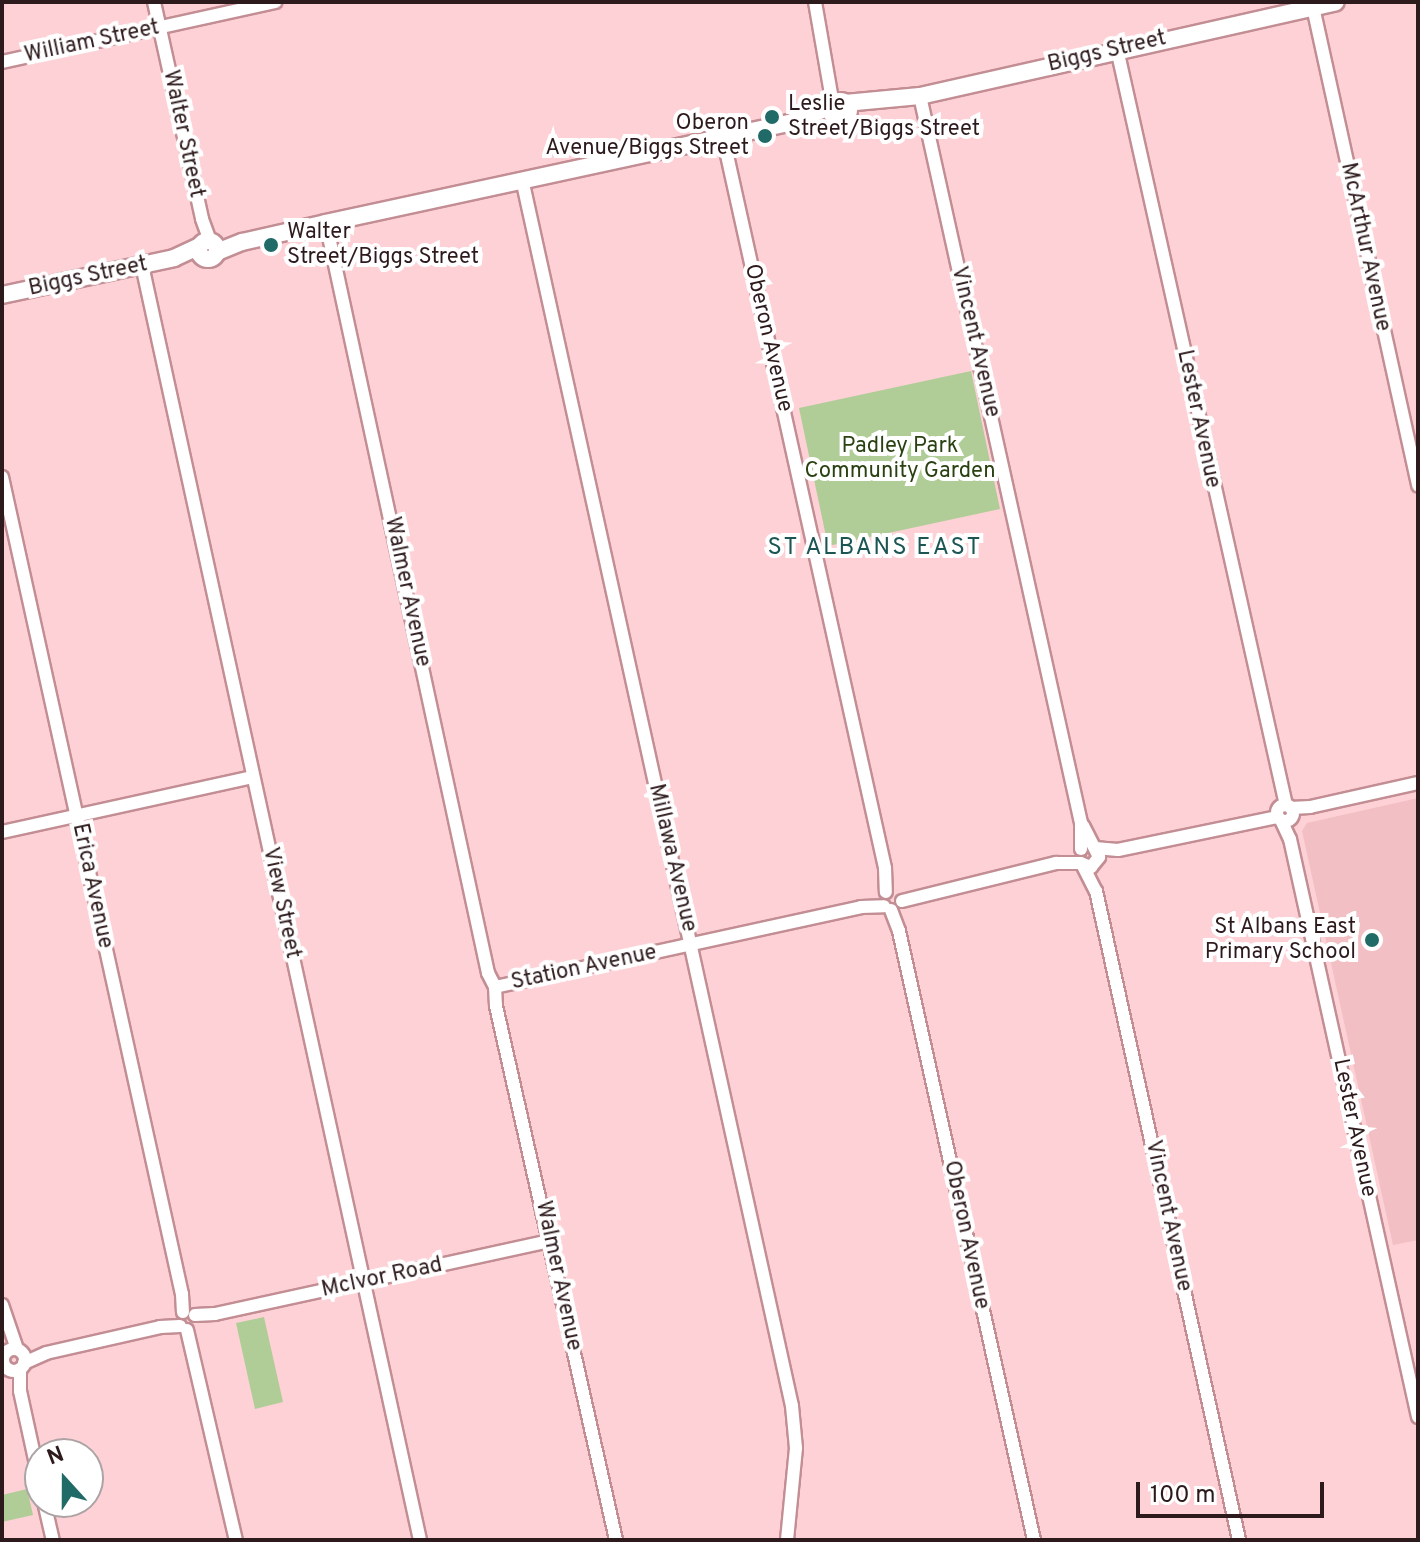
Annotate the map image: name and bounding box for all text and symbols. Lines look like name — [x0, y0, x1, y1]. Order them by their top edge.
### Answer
street label: William Street — [22, 15, 162, 69]
street label: Biggs Street — [1045, 26, 1169, 78]
street label: Walter Street — [157, 68, 209, 200]
place label: Leslie Street/Biggs Street — [788, 91, 980, 142]
marker: Leslie Street/Biggs Street — [763, 108, 781, 126]
place label: Oberon Avenue/Biggs Street — [545, 110, 749, 162]
marker: Oberon Avenue/Biggs Street — [756, 127, 774, 145]
street label: McArthur Avenue — [1334, 160, 1396, 334]
place label: Walter Street/Biggs Street — [287, 219, 479, 270]
marker: Walter Street/Biggs Street — [262, 236, 280, 254]
street label: Biggs Street — [26, 252, 150, 302]
street label: Oberon Avenue — [738, 261, 798, 415]
street label: Vincent Avenue — [945, 264, 1005, 420]
street label: Lester Avenue — [1170, 347, 1226, 491]
park label: Padley Park Community Garden — [804, 433, 996, 484]
street label: Walmer Avenue — [378, 514, 436, 670]
district label: ST ALBANS EAST — [767, 535, 983, 563]
street label: Millawa Avenue — [642, 781, 702, 935]
street label: Erica Avenue — [66, 821, 118, 951]
street label: View Street — [256, 845, 306, 961]
place label: St Albans East Primary School — [1205, 914, 1356, 966]
marker: St Albans East Primary School — [1363, 931, 1381, 949]
street label: Station Avenue — [508, 940, 660, 996]
street label: Lester Avenue — [1326, 1056, 1382, 1200]
street label: Vincent Avenue — [1139, 1137, 1197, 1295]
street label: Oberon Avenue — [937, 1158, 995, 1312]
street label: Walmer Avenue — [529, 1198, 587, 1354]
street label: McIvor Road — [319, 1252, 445, 1304]
north arrow — [24, 1438, 104, 1518]
text: N — [44, 1442, 68, 1472]
scale bar — [1140, 1466, 1328, 1516]
text: 100 m — [1150, 1481, 1216, 1511]

